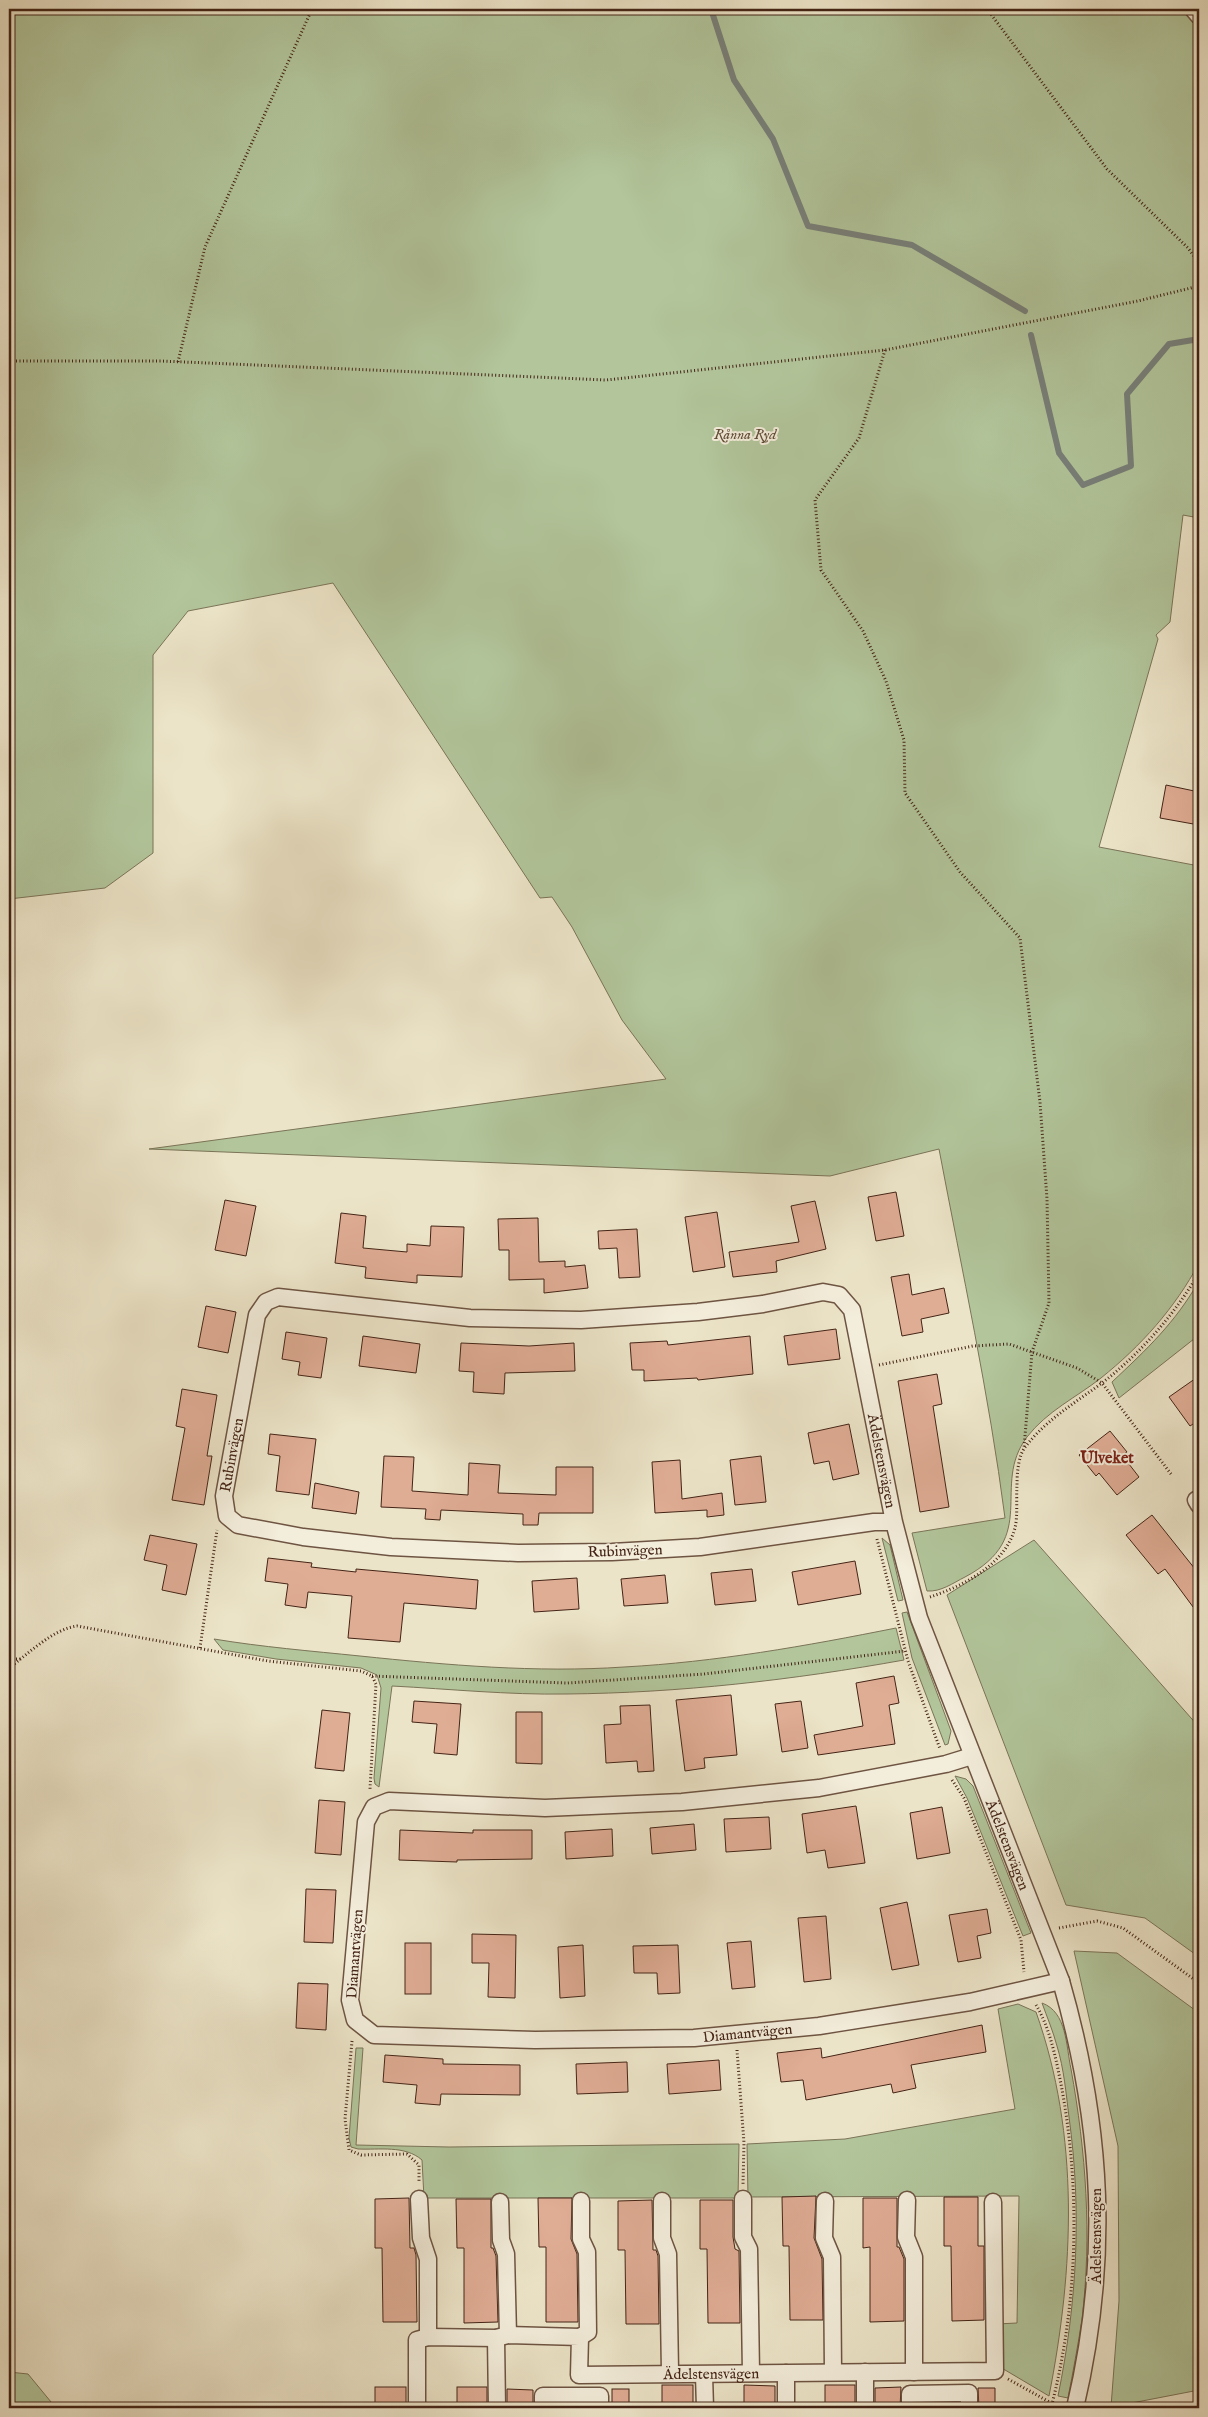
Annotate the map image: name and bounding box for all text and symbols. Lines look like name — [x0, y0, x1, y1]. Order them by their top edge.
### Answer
park label: Rånna Ryd — [714, 425, 777, 444]
street label: Ädelstensvägen — [863, 1411, 901, 1510]
street label: Rubinvägen — [215, 1416, 248, 1493]
district label: Ulveket — [1079, 1449, 1134, 1469]
street label: Rubinvägen — [587, 1540, 663, 1562]
street label: Ädelstensvägen — [981, 1796, 1034, 1893]
street label: Diamantvägen — [342, 1909, 368, 1999]
street label: Diamantvägen — [702, 2019, 793, 2047]
street label: Ädelstensvägen — [1087, 2188, 1106, 2285]
street label: Ädelstensvägen — [662, 2364, 759, 2384]

